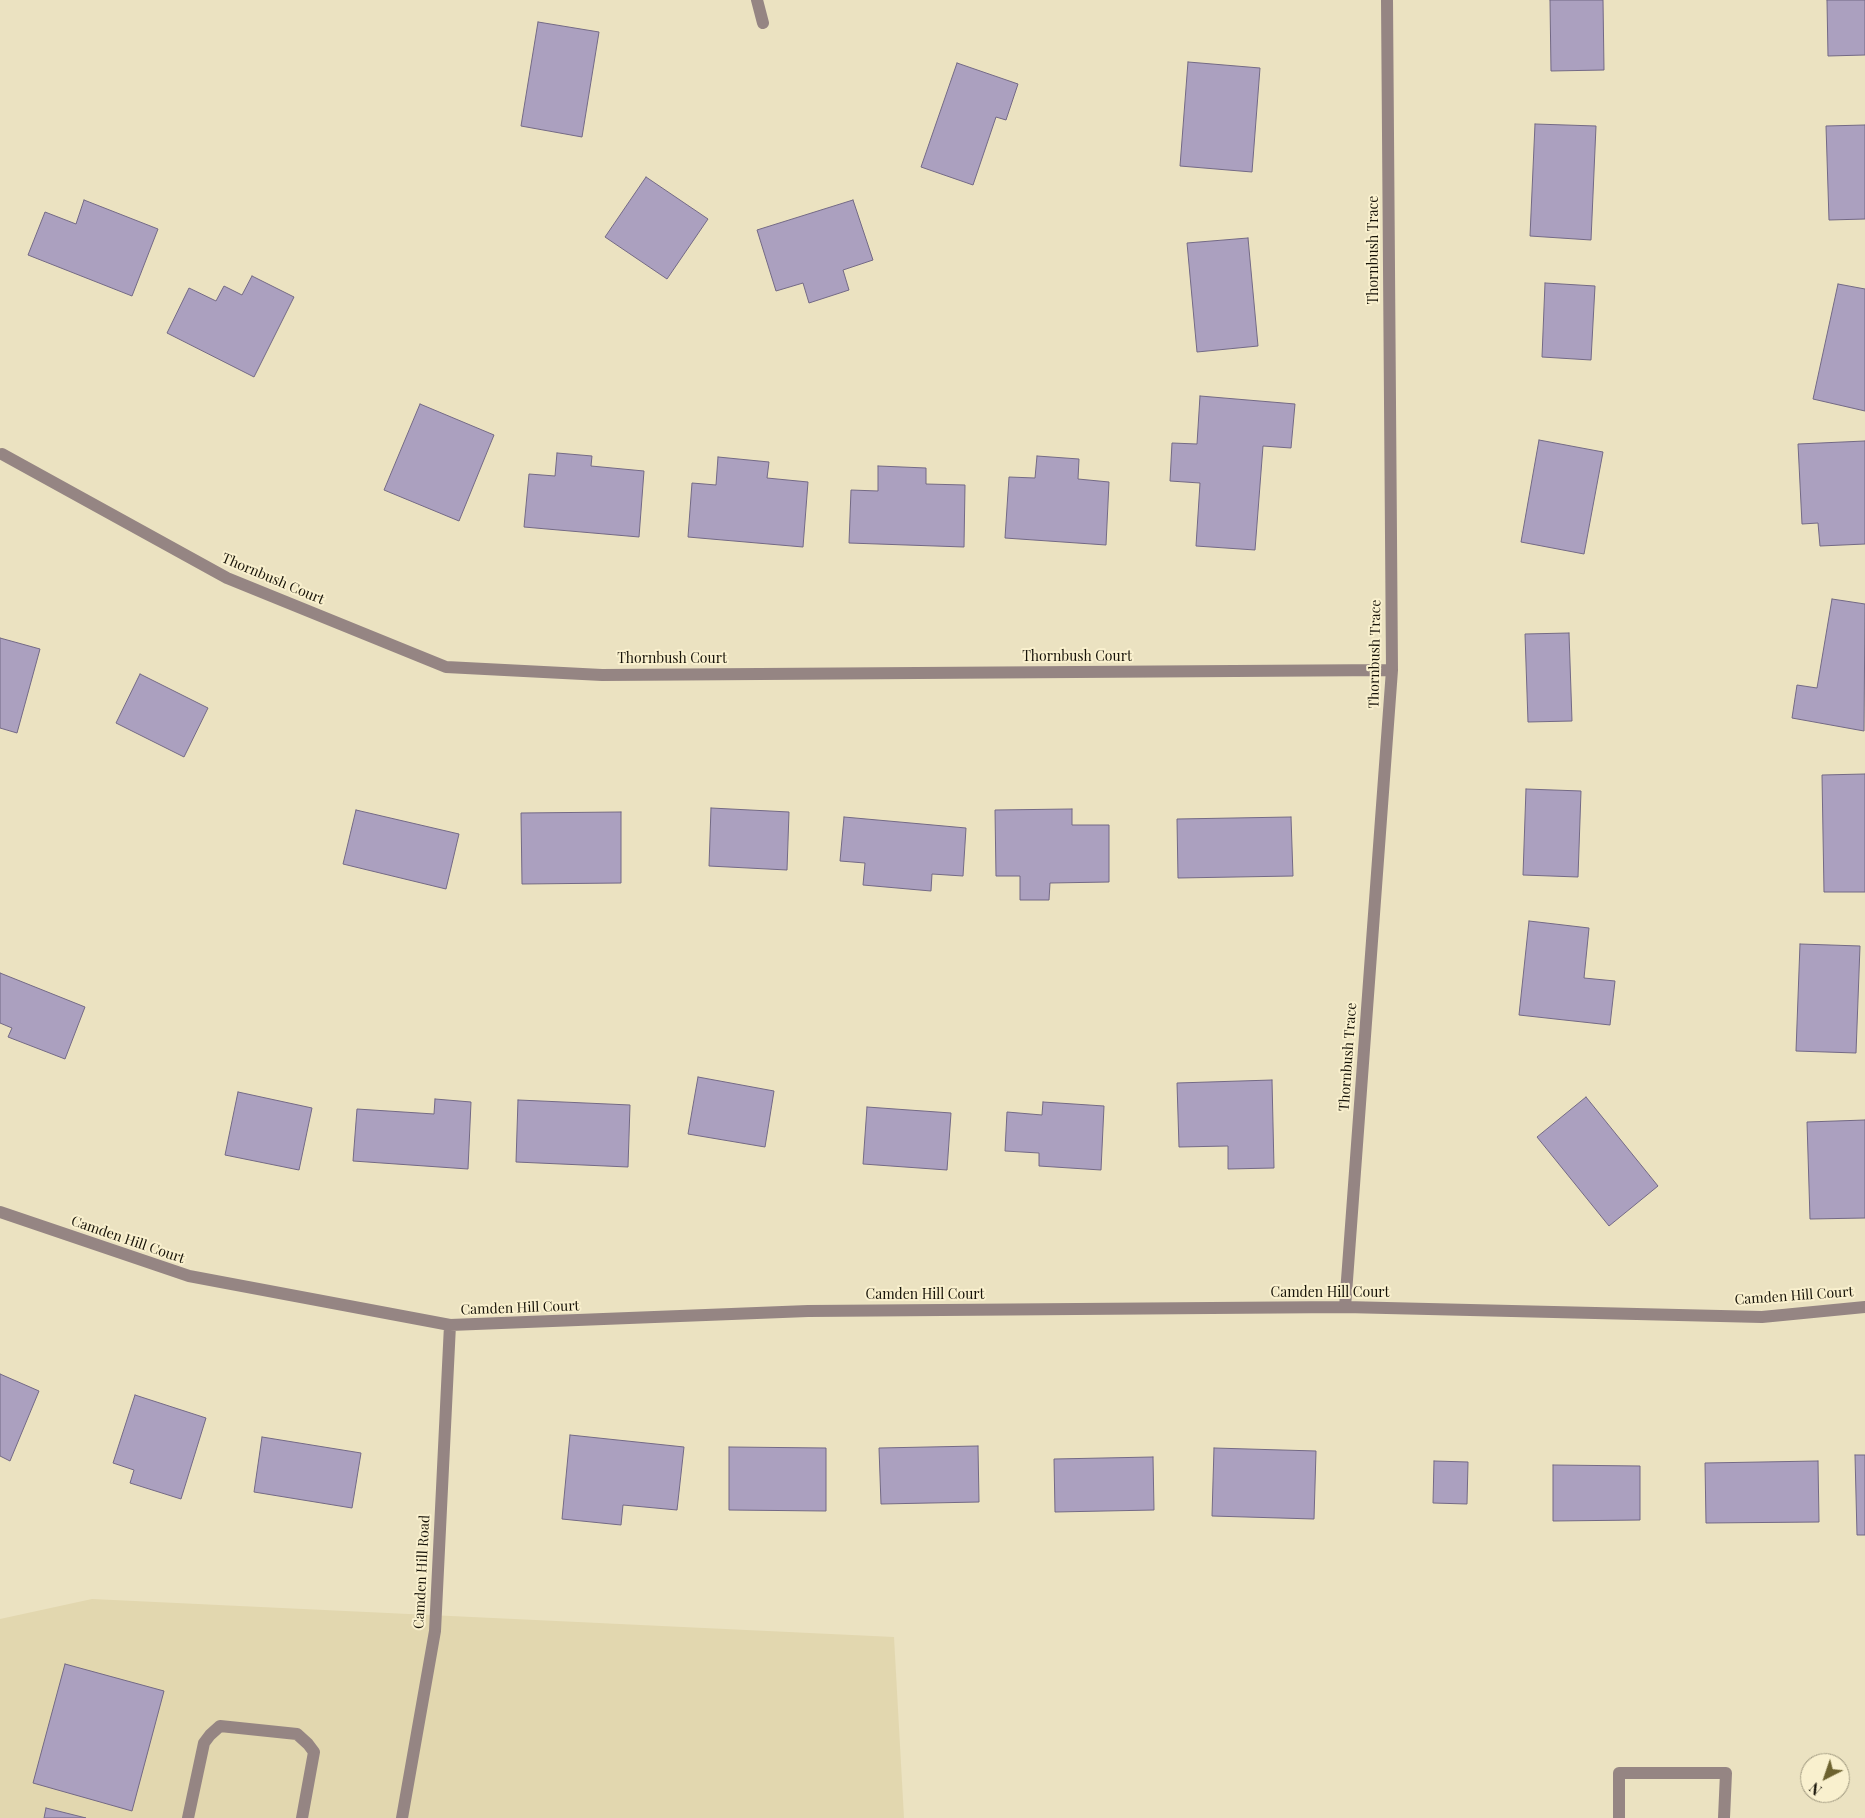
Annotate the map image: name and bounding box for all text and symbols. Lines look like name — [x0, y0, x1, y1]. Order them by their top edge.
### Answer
street label: Thornbush Trace — [1366, 196, 1382, 304]
street label: Thornbush Court — [219, 550, 327, 608]
street label: Thornbush Trace — [1366, 599, 1384, 709]
street label: Thornbush Court — [1022, 649, 1132, 665]
street label: Thornbush Court — [617, 651, 727, 667]
street label: Thornbush Trace — [1336, 1002, 1360, 1112]
street label: Camden Hill Court — [69, 1213, 187, 1267]
street label: Camden Hill Court — [1734, 1283, 1854, 1309]
street label: Camden Hill Court — [1271, 1285, 1389, 1301]
street label: Camden Hill Court — [866, 1287, 984, 1303]
street label: Camden Hill Court — [460, 1298, 580, 1318]
street label: Camden Hill Road — [411, 1515, 433, 1629]
north arrow — [1800, 1753, 1850, 1803]
text: N — [1805, 1778, 1826, 1799]

